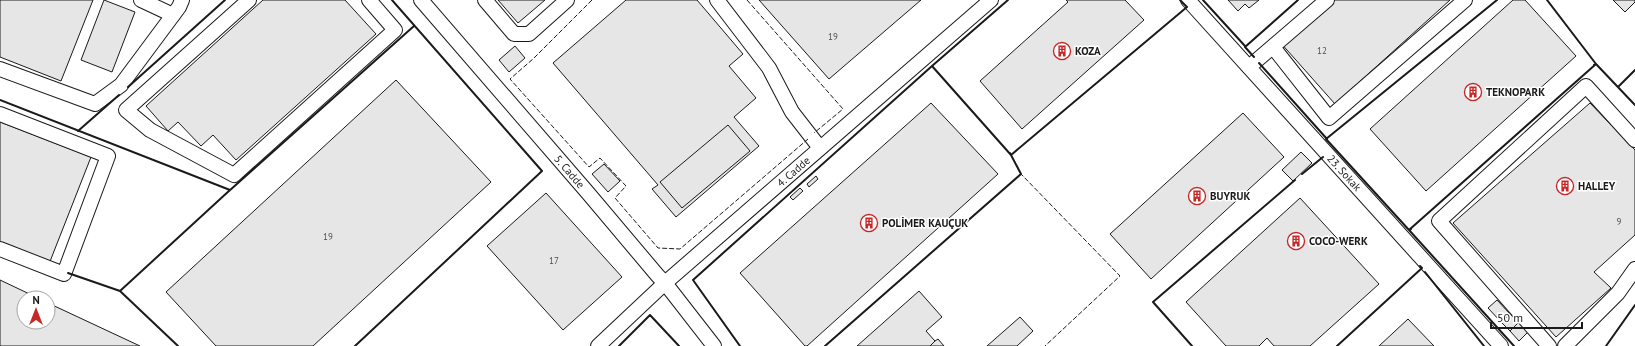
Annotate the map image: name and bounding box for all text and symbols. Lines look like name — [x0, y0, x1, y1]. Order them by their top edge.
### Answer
house number: 19 — [828, 31, 838, 42]
building icon: KOZA — [1052, 41, 1072, 61]
place label: KOZA — [1075, 44, 1101, 58]
house number: 12 — [1317, 45, 1327, 56]
building icon: TEKNOPARK — [1463, 82, 1483, 102]
place label: TEKNOPARK — [1486, 85, 1545, 99]
street label: 5. Cadde — [551, 152, 588, 191]
street label: 23. Sokak — [1324, 152, 1365, 194]
street label: 4. Cadde — [774, 153, 813, 190]
building icon: HALLEY — [1555, 176, 1575, 196]
place label: HALLEY — [1578, 179, 1616, 193]
building icon: BUYRUK — [1187, 186, 1207, 206]
place label: BUYRUK — [1210, 189, 1250, 203]
building icon: POLİMER KAUÇUK — [859, 213, 879, 233]
place label: POLİMER KAUÇUK — [882, 216, 968, 230]
house number: 9 — [1617, 216, 1622, 227]
house number: 19 — [323, 231, 333, 242]
building icon: COCO-WERK — [1286, 231, 1306, 251]
place label: COCO-WERK — [1309, 234, 1368, 248]
house number: 17 — [549, 255, 559, 266]
north arrow — [16, 290, 56, 330]
text: N — [32, 293, 40, 307]
scale bar — [1491, 304, 1582, 330]
text: 50 m — [1497, 310, 1523, 325]

